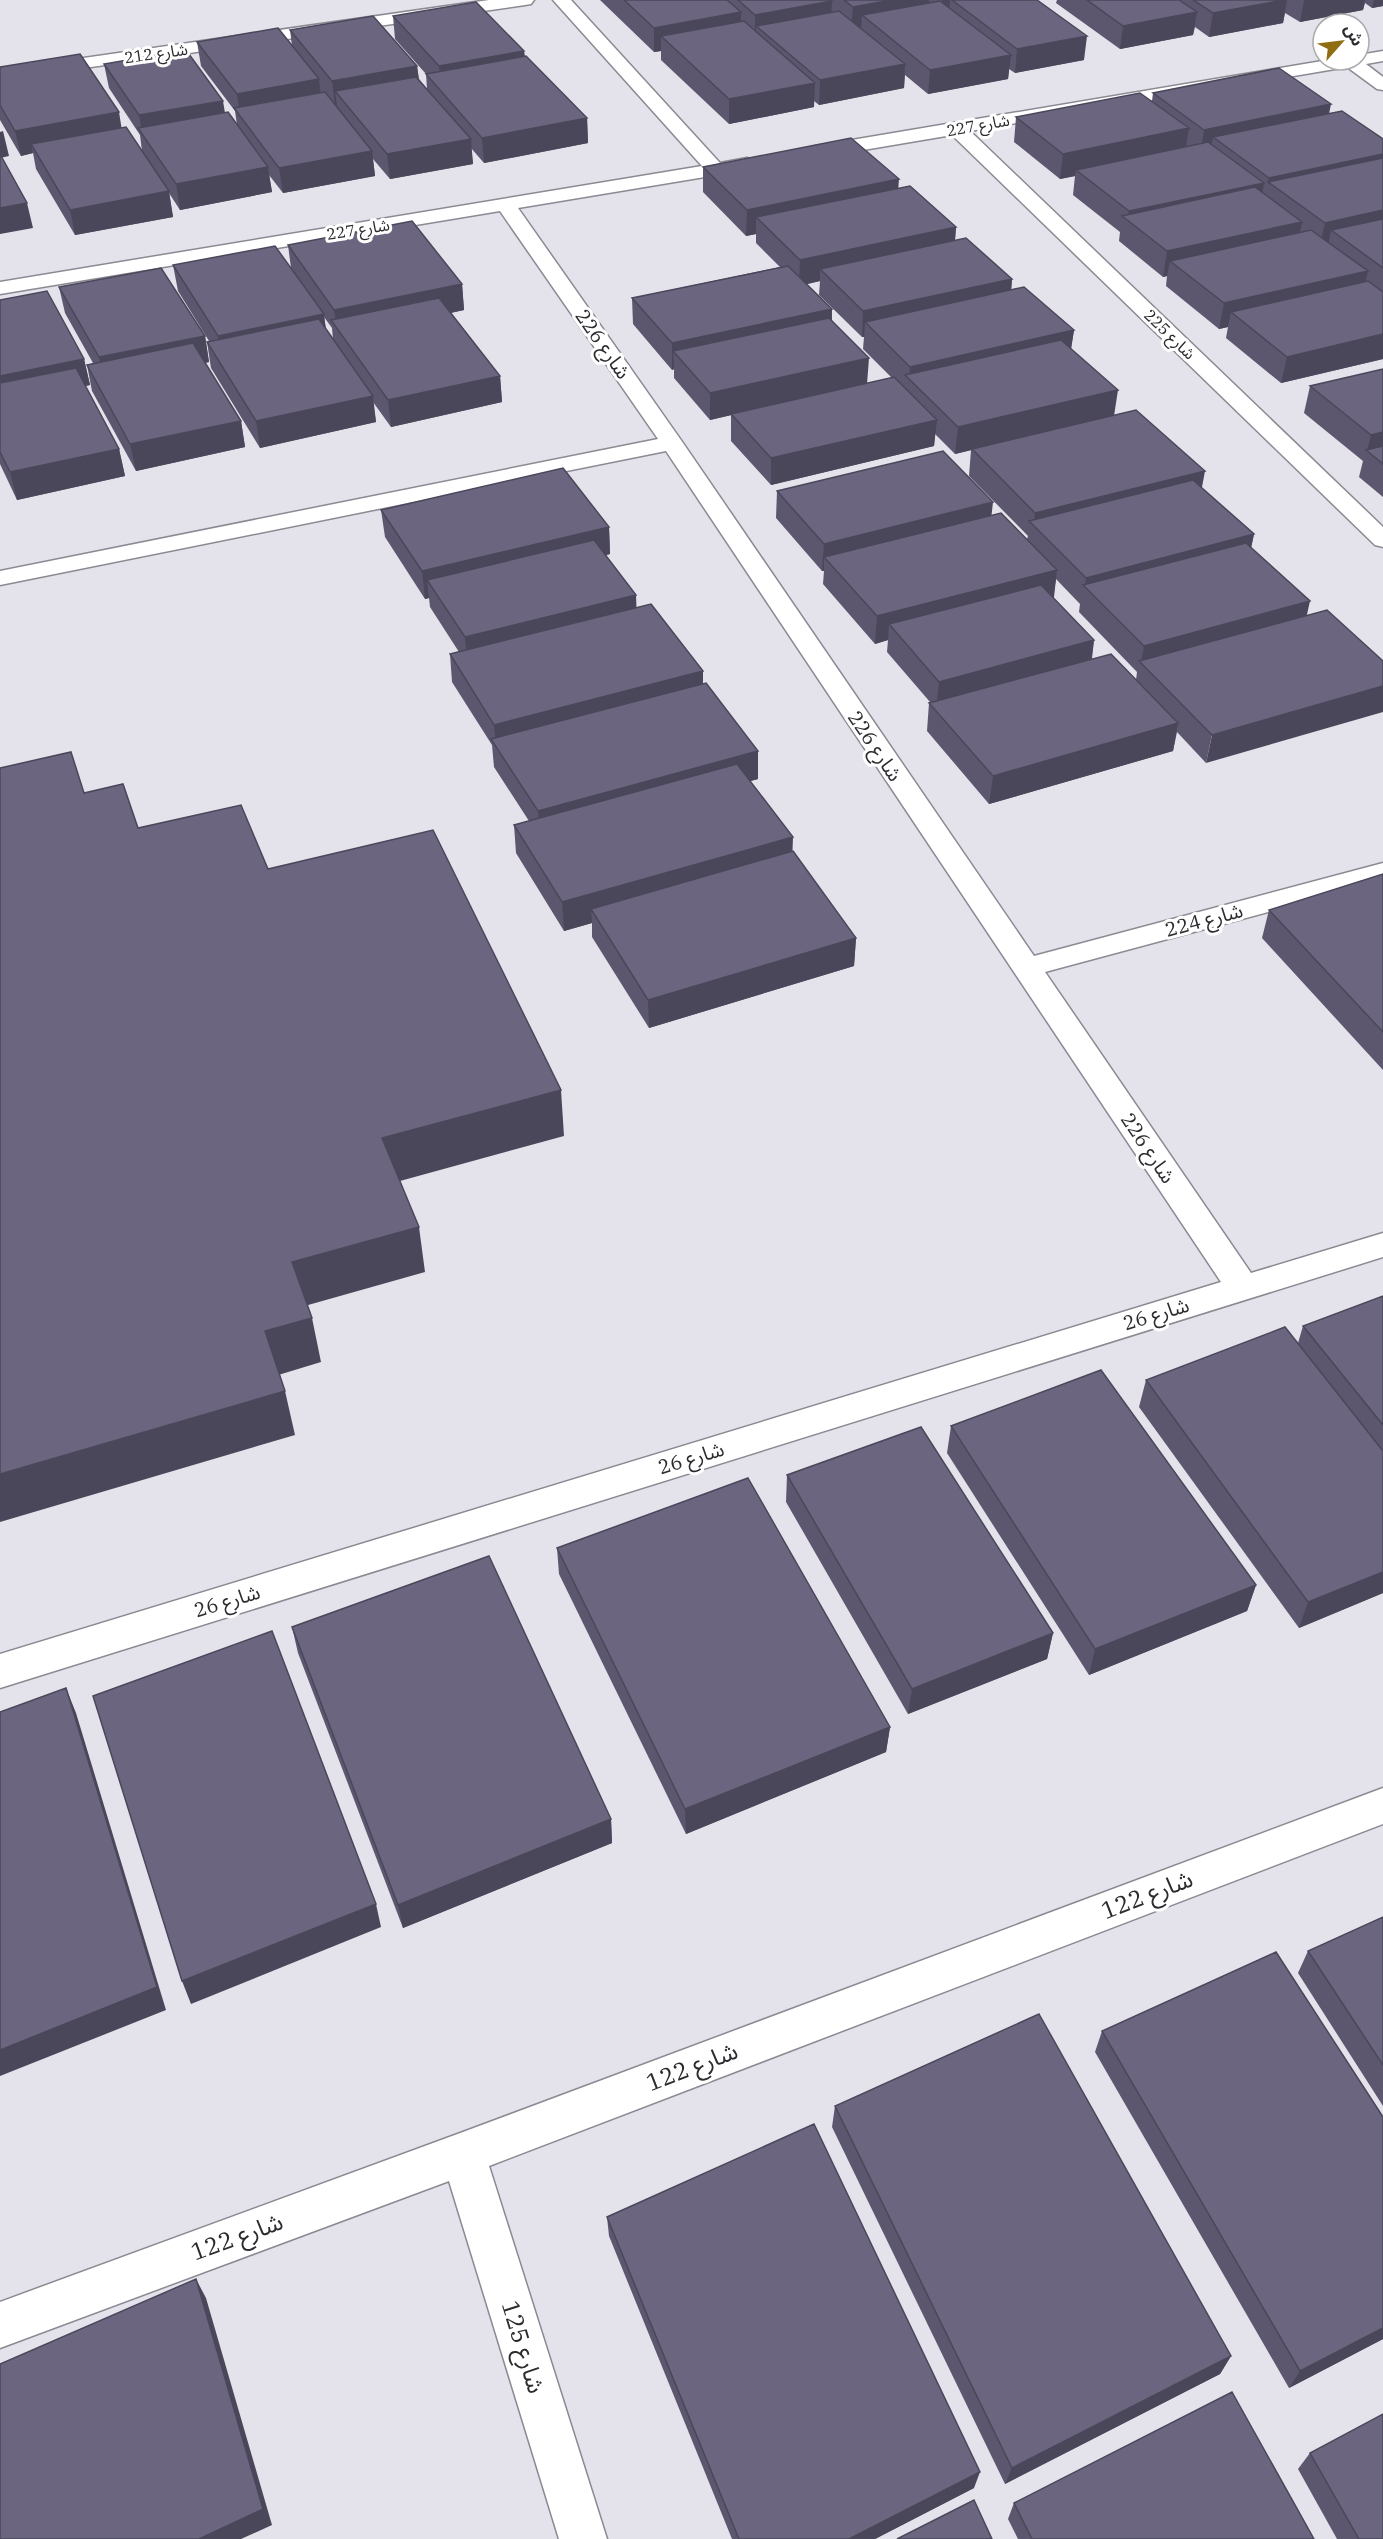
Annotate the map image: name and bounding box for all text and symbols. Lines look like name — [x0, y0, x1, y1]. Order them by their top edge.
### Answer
north arrow — [1311, 12, 1371, 72]
text: ش — [1340, 21, 1368, 49]
street label: شارع 212 — [123, 39, 189, 70]
street label: شارع 227 — [945, 110, 1012, 143]
street label: شارع 227 — [325, 214, 392, 247]
street label: شارع 226 — [568, 303, 637, 385]
street label: شارع 225 — [1138, 305, 1200, 365]
street label: شارع 226 — [840, 705, 909, 787]
street label: شارع 224 — [1162, 896, 1246, 945]
street label: شارع 226 — [1113, 1107, 1182, 1189]
street label: شارع 26 — [1120, 1291, 1193, 1338]
street label: شارع 26 — [655, 1435, 728, 1482]
street label: شارع 26 — [191, 1578, 264, 1625]
street label: شارع 122 — [1096, 1862, 1198, 1928]
street label: شارع 122 — [641, 2034, 743, 2100]
street label: شارع 122 — [186, 2205, 288, 2269]
street label: شارع 125 — [493, 2296, 553, 2398]

